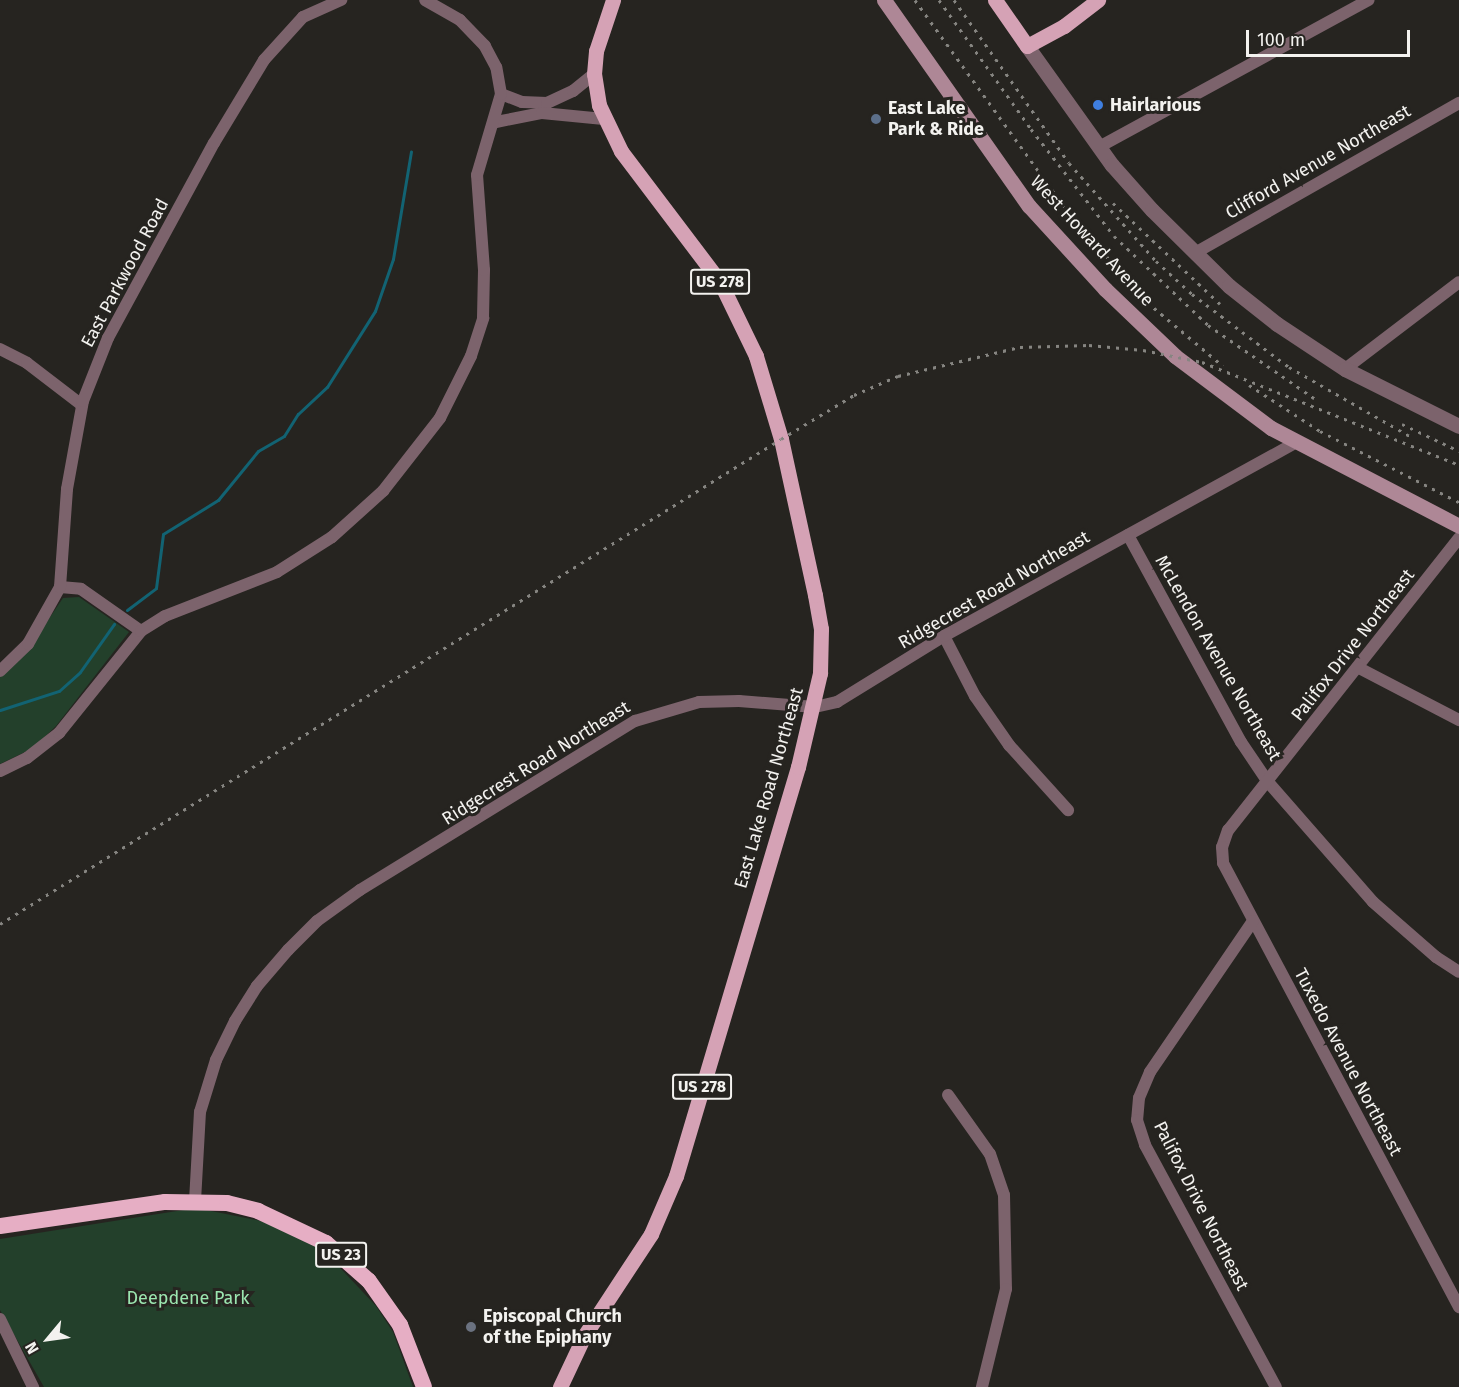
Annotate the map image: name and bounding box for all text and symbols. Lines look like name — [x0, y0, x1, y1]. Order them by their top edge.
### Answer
scale bar — [1249, 18, 1412, 56]
text: 100 m — [1257, 29, 1305, 51]
place label: Hairlarious — [1110, 94, 1201, 116]
place label: East Lake Park & Ride — [888, 98, 984, 140]
marker: Hairlarious — [1091, 98, 1105, 112]
street label: Clifford Avenue Northeast — [1222, 100, 1414, 224]
marker: East Lake Park & Ride — [869, 112, 883, 126]
street label: West Howard Avenue — [1026, 171, 1158, 311]
street label: East Parkwood Road — [77, 195, 173, 351]
road number: US 278 — [690, 269, 750, 295]
street label: Ridgecrest Road Northeast — [894, 526, 1094, 654]
street label: McLendon Avenue Northeast — [1150, 551, 1286, 765]
street label: Palifox Drive Northeast — [1287, 565, 1419, 725]
street label: East Lake Road Northeast — [730, 685, 808, 891]
street label: Ridgecrest Road Northeast — [438, 696, 634, 830]
street label: Tuxedo Avenue Northeast — [1289, 965, 1407, 1159]
road number: US 278 — [672, 1074, 732, 1100]
street label: Palifox Drive Northeast — [1149, 1118, 1253, 1294]
road number: US 23 — [314, 1242, 368, 1268]
park label: Deepdene Park — [126, 1287, 250, 1309]
place label: Episcopal Church of the Epiphany — [483, 1306, 622, 1348]
north arrow — [18, 1309, 78, 1369]
marker: Episcopal Church of the Epiphany — [464, 1320, 478, 1334]
text: N — [21, 1339, 43, 1357]

